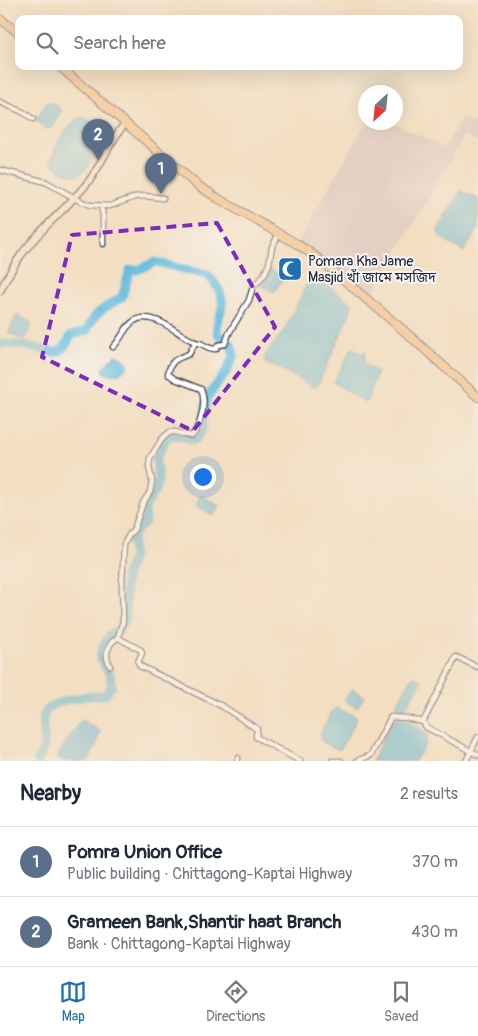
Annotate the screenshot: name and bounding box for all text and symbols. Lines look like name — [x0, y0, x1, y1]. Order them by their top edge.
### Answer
search box — [15, 15, 463, 70]
icon: search — [33, 29, 61, 57]
text: Search here — [73, 31, 166, 55]
north arrow — [358, 85, 403, 130]
pin: 2 — [82, 119, 114, 160]
pin: 1 — [145, 153, 177, 194]
place label: Pomara Kha Jame Masjid খাঁ জামে মসজিদ — [308, 253, 436, 286]
mosque icon: Pomara Kha Jame Masjid খাঁ জামে মসজিদ — [277, 256, 303, 282]
your location — [190, 464, 216, 490]
text: Nearby — [20, 780, 81, 807]
text: 2 results — [400, 784, 458, 804]
text: Pomra Union Office — [67, 840, 222, 864]
text: 1 — [33, 852, 39, 872]
text: 370 m — [412, 852, 458, 872]
text: Public building · Chittagong-Kaptai Highway — [67, 864, 352, 884]
text: Grameen Bank,Shantir haat Branch — [67, 910, 342, 934]
text: 2 — [32, 922, 40, 942]
text: 430 m — [411, 922, 458, 942]
text: Bank · Chittagong-Kaptai Highway — [67, 934, 291, 954]
tab: Map — [59, 978, 87, 1025]
tab: Directions — [206, 978, 265, 1025]
tab: Saved — [384, 978, 419, 1025]

